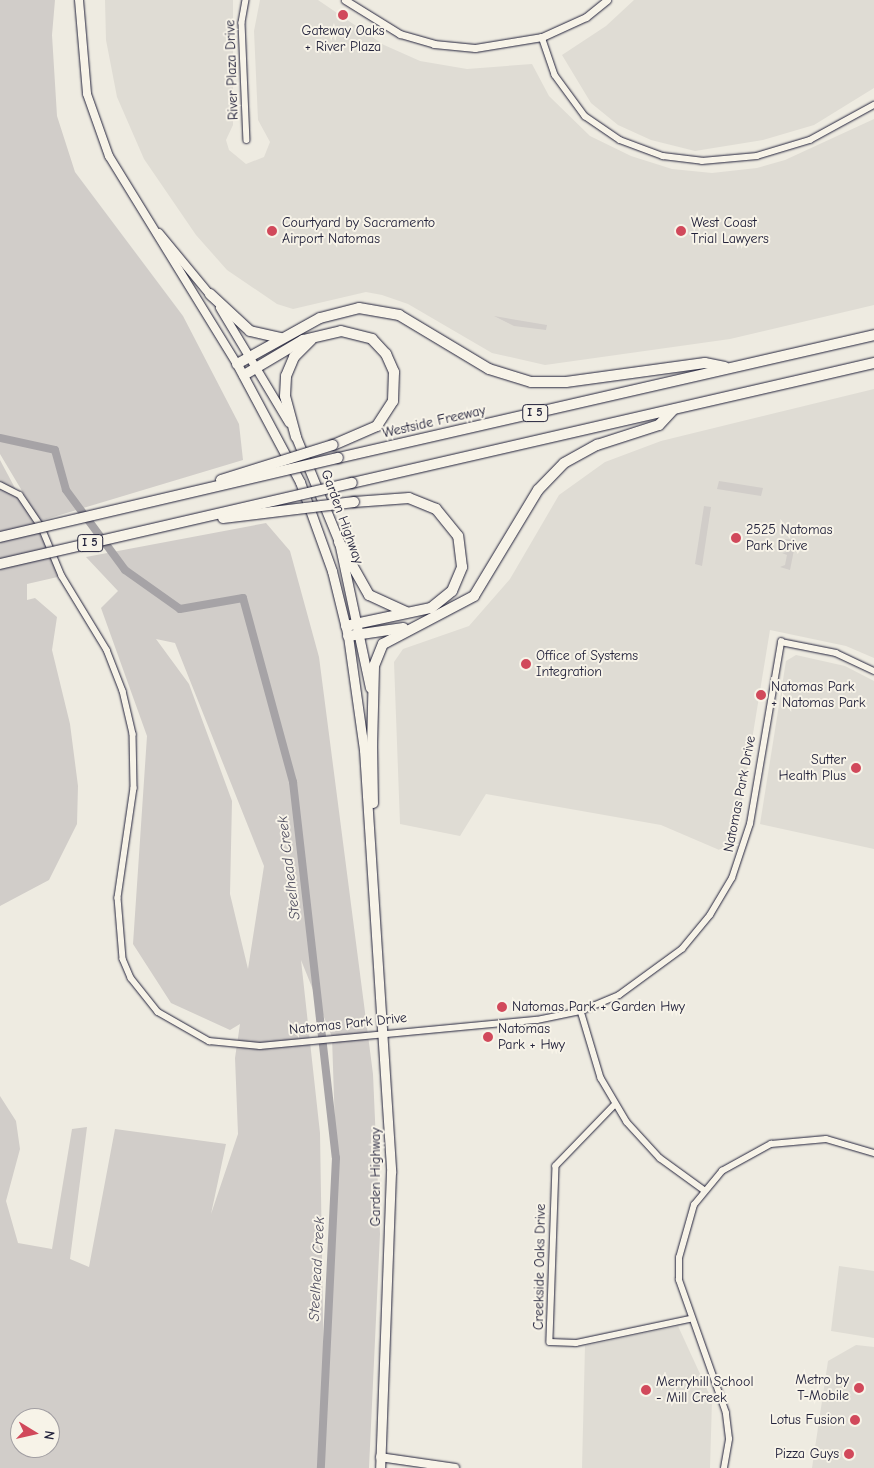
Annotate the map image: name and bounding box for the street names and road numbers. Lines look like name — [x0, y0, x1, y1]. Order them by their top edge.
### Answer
street label: River Plaza Drive — [222, 20, 242, 120]
street label: Westside Freeway — [381, 402, 487, 442]
road number: I 5 — [521, 403, 549, 422]
street label: Garden Highway — [317, 468, 367, 566]
road number: I 5 — [76, 534, 104, 552]
street label: Natomas Park Drive — [720, 734, 760, 854]
street label: Natomas Park Drive — [288, 1009, 408, 1039]
street label: Garden Highway — [368, 1127, 384, 1227]
street label: Creekside Oaks Drive — [530, 1204, 550, 1330]

